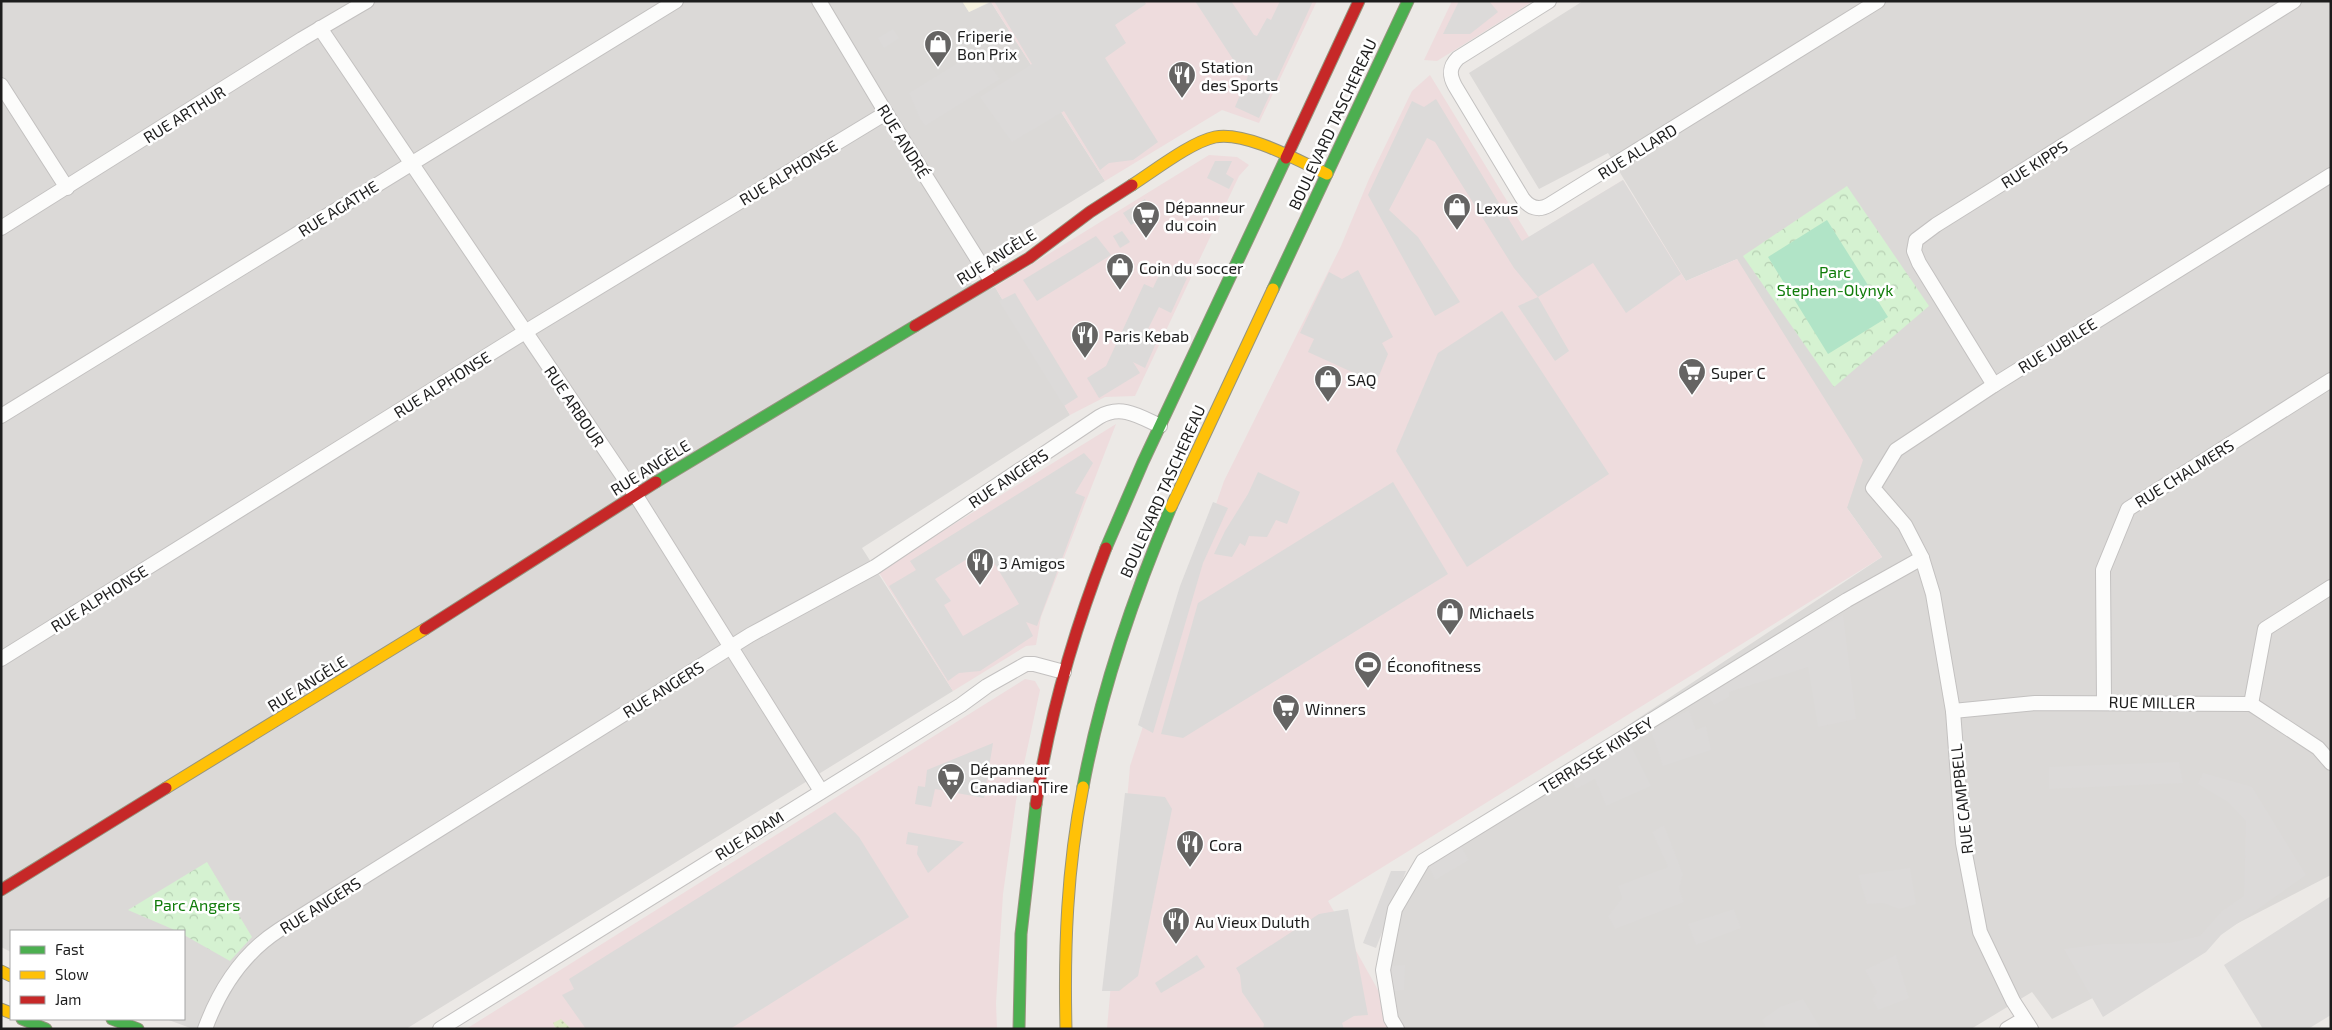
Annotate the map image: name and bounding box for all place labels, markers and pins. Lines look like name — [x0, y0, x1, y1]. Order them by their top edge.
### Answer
place label: Friperie Bon Prix — [957, 26, 1018, 63]
shop icon: Friperie Bon Prix — [923, 29, 953, 68]
place label: Station des Sports — [1201, 57, 1278, 94]
restaurant icon: Station des Sports — [1167, 60, 1197, 99]
shop icon: Lexus — [1442, 192, 1472, 231]
place label: Dépanneur du coin — [1165, 197, 1246, 234]
place label: Lexus — [1476, 198, 1518, 217]
supermarket icon: Dépanneur du coin — [1131, 200, 1161, 239]
shop icon: Coin du soccer — [1105, 252, 1135, 291]
place label: Coin du soccer — [1139, 258, 1244, 277]
restaurant icon: Paris Kebab — [1070, 320, 1100, 359]
place label: Paris Kebab — [1104, 326, 1189, 345]
supermarket icon: Super C — [1677, 357, 1707, 396]
place label: Super C — [1711, 363, 1766, 382]
shop icon: SAQ — [1313, 364, 1343, 403]
place label: SAQ — [1347, 370, 1377, 390]
restaurant icon: 3 Amigos — [965, 547, 995, 586]
place label: 3 Amigos — [999, 553, 1065, 572]
shop icon: Michaels — [1435, 597, 1465, 636]
place label: Michaels — [1469, 603, 1534, 622]
sports icon: Éconofitness — [1353, 650, 1383, 689]
place label: Éconofitness — [1387, 656, 1481, 675]
supermarket icon: Winners — [1271, 693, 1301, 732]
place label: Winners — [1305, 699, 1366, 718]
place label: Dépanneur Canadian Tire — [970, 759, 1068, 796]
supermarket icon: Dépanneur Canadian Tire — [936, 762, 966, 801]
restaurant icon: Cora — [1175, 829, 1205, 868]
place label: Cora — [1209, 835, 1242, 854]
restaurant icon: Au Vieux Duluth — [1161, 906, 1191, 945]
place label: Au Vieux Duluth — [1195, 912, 1310, 931]

